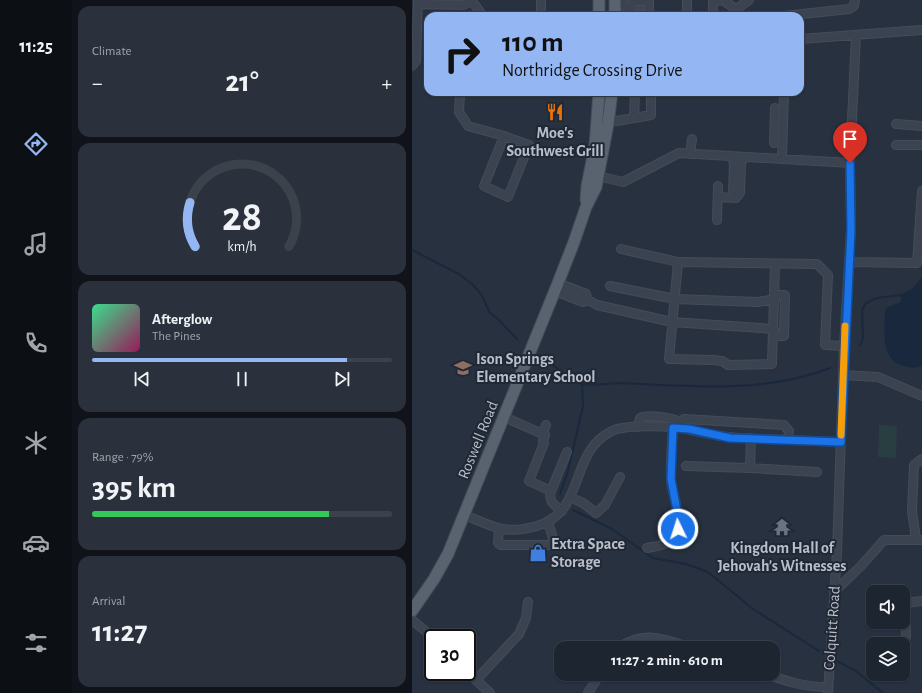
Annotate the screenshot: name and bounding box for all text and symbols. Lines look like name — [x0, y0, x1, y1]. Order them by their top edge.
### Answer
icon: right — [436, 28, 488, 80]
text: 110 m — [502, 29, 564, 57]
text: 11:25 — [19, 38, 53, 56]
text: Climate — [92, 45, 131, 58]
text: Northridge Crossing Drive — [502, 62, 683, 80]
text: 21° — [225, 67, 259, 97]
text: − — [92, 72, 103, 94]
text: + — [381, 72, 392, 94]
restaurant icon: Moe's Southwest Grill — [545, 102, 565, 122]
pin — [833, 122, 867, 163]
place label: Moe's Southwest Grill — [506, 125, 604, 159]
icon: arrive — [839, 128, 861, 150]
icon: directions — [22, 130, 50, 158]
text: 28 — [222, 197, 262, 238]
icon: music — [22, 230, 50, 258]
text: km/h — [227, 240, 257, 254]
text: Afterglow — [152, 312, 212, 327]
icon: phone — [22, 329, 50, 357]
text: The Pines — [152, 330, 201, 343]
place label: Ison Springs Elementary School — [476, 351, 596, 386]
school or university icon: Ison Springs Elementary School — [453, 358, 473, 378]
icon: previous — [131, 368, 153, 390]
icon: pause — [231, 368, 253, 390]
icon: next — [331, 368, 353, 390]
street label: Roswell Road — [455, 399, 501, 481]
icon: climate — [22, 429, 50, 457]
text: Range · 79% — [92, 451, 153, 464]
text: 395 km — [92, 473, 176, 503]
position arrow — [657, 508, 699, 550]
temple icon: Kingdom Hall of Jehovah’s Witnesses — [772, 517, 792, 537]
icon: car — [22, 529, 50, 557]
place label: Extra Space Storage — [551, 536, 626, 570]
place label: Kingdom Hall of Jehovah’s Witnesses — [718, 540, 846, 574]
shop icon: Extra Space Storage — [528, 543, 548, 563]
street label: Colquitt Road — [821, 585, 843, 671]
map controls — [866, 585, 910, 681]
button: sound — [866, 585, 910, 629]
text: Arrival — [92, 595, 125, 608]
text: 11:27 — [92, 617, 148, 647]
icon: filters — [22, 629, 50, 657]
speed limit sign: 30 — [424, 629, 476, 681]
button: layers — [866, 637, 910, 681]
text: 11:27 · 2 min · 610 m — [611, 653, 723, 668]

